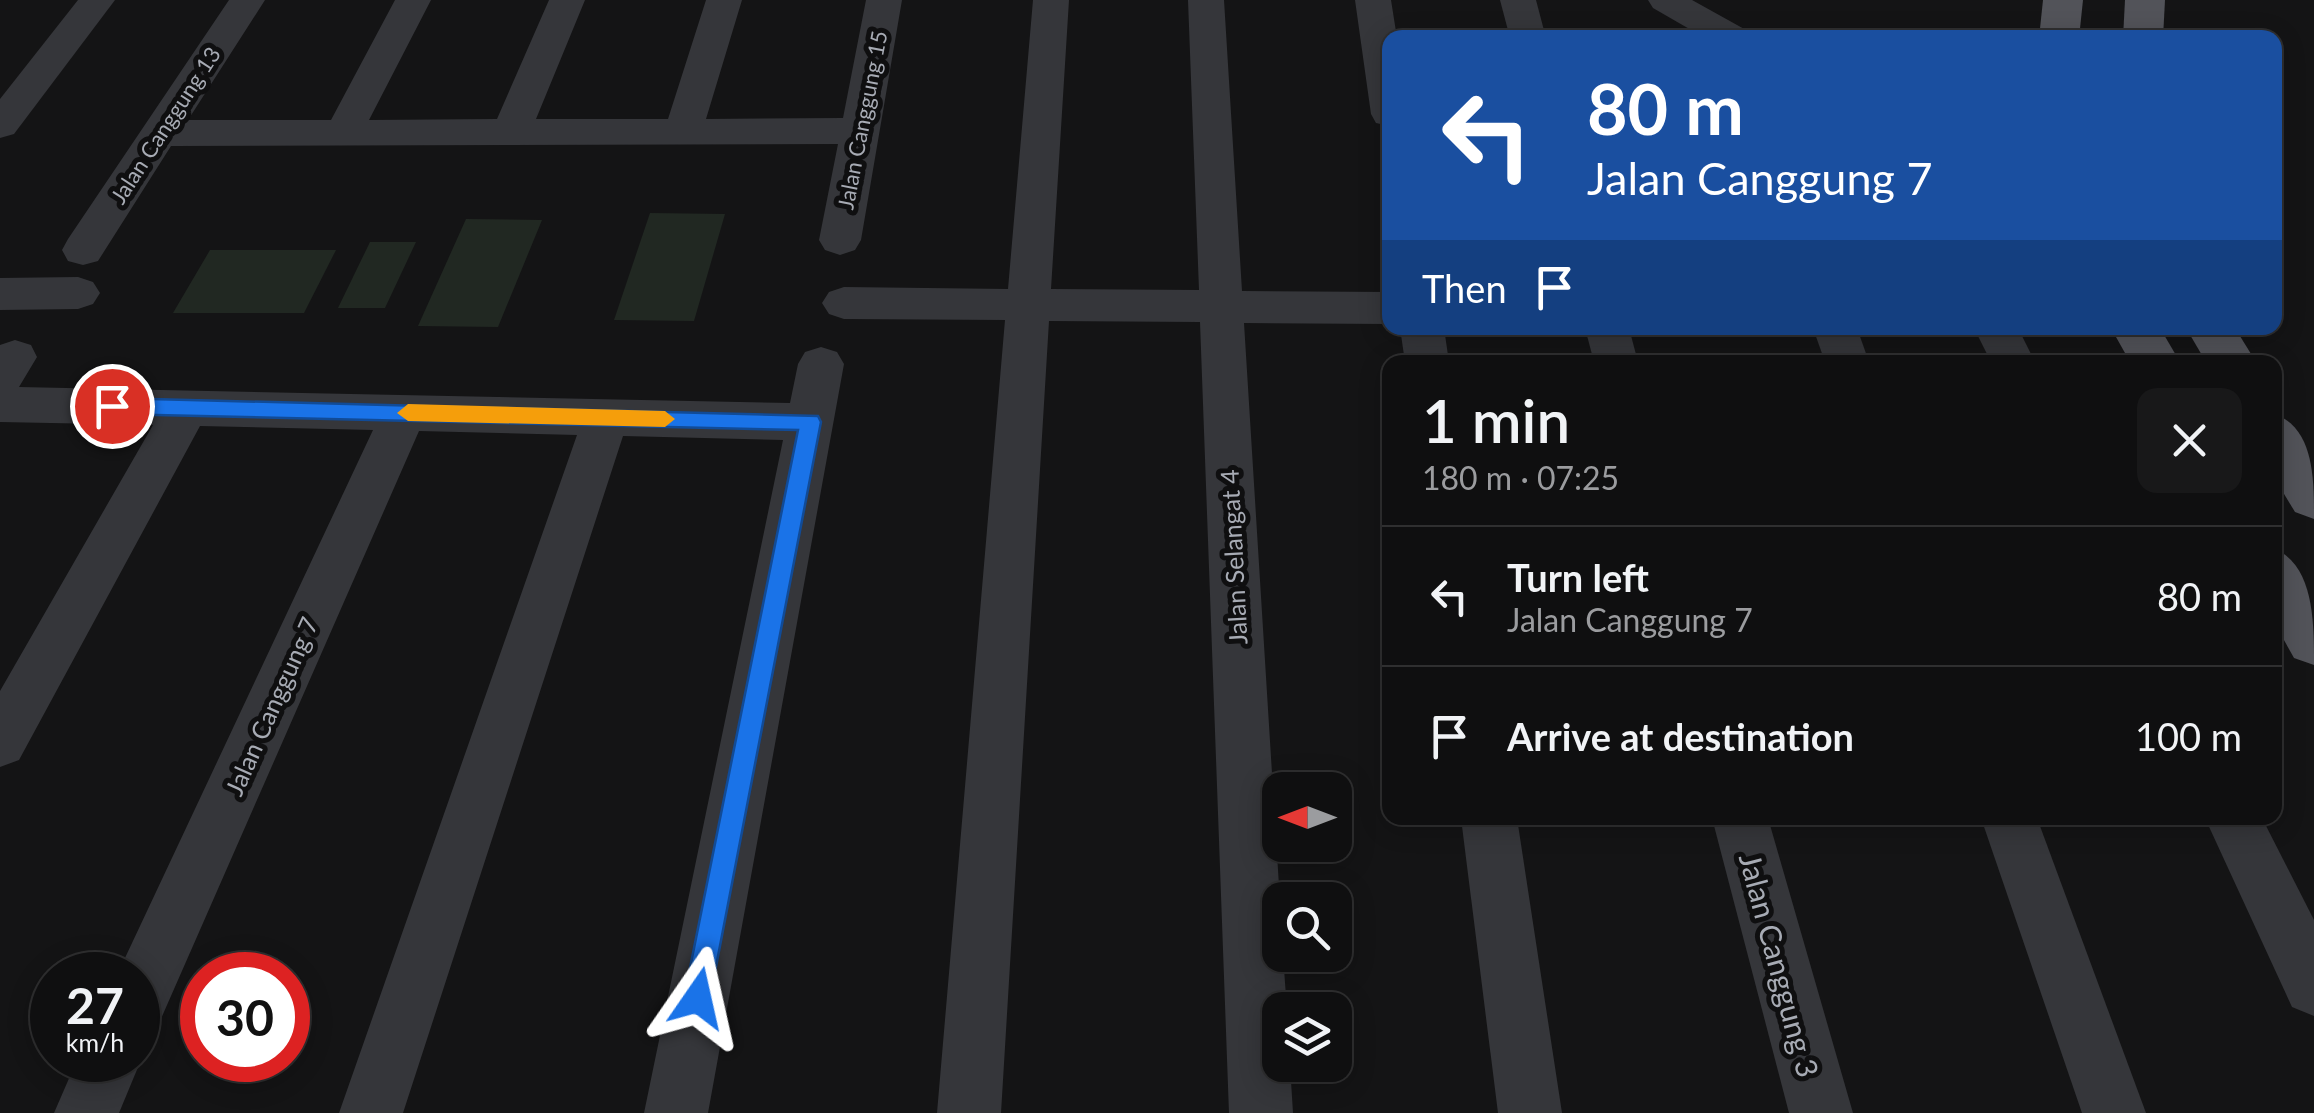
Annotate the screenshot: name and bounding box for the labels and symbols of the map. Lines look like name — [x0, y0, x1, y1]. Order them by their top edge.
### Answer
street label: Jalan Canggung 15 — [831, 28, 893, 212]
street label: Jalan Canggung 13 — [104, 41, 226, 209]
pin — [70, 364, 155, 449]
street label: Jalan Selangat 4 — [1213, 469, 1253, 645]
street label: Jalan Canggung 7 — [218, 612, 324, 800]
north arrow — [1262, 772, 1352, 862]
street label: Jalan Canggung 3 — [1733, 849, 1827, 1081]
position arrow — [646, 946, 750, 1050]
speed limit sign: 30 — [180, 952, 310, 1082]

